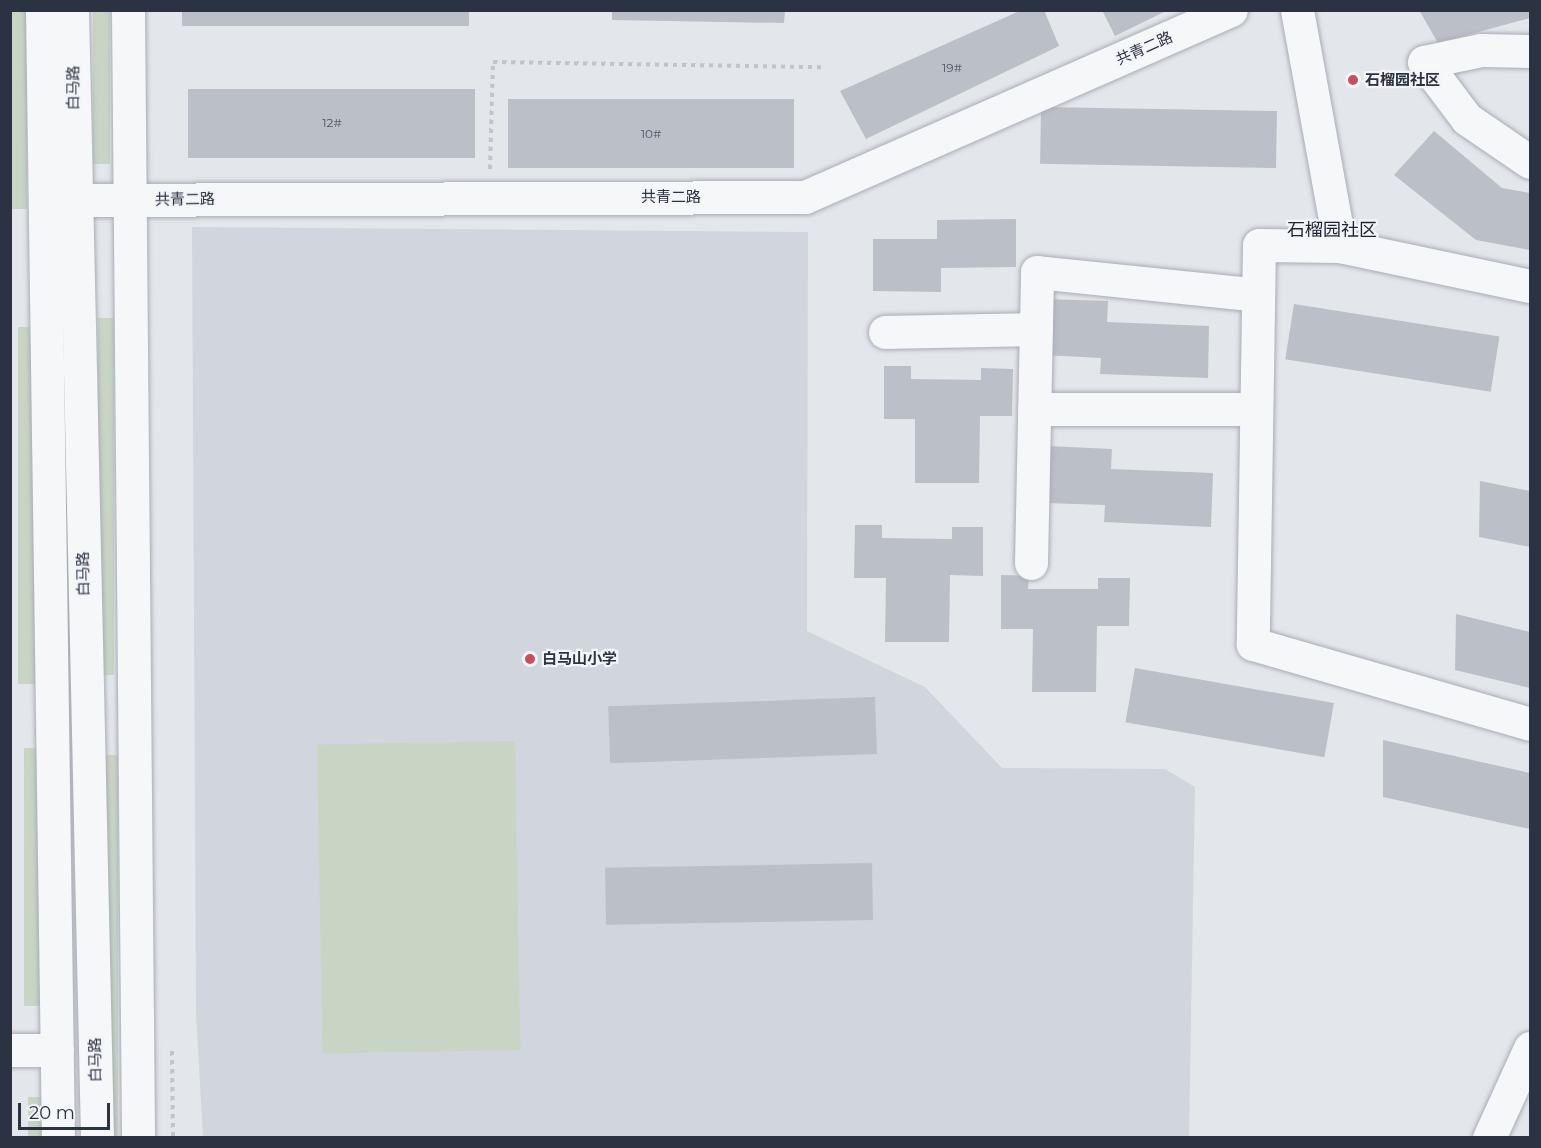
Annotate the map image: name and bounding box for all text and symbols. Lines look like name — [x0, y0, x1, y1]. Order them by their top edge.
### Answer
street label: 共青二路 — [1113, 28, 1175, 68]
house number: 19# — [942, 61, 962, 75]
street label: 白马路 — [64, 66, 82, 110]
place label: 石榴园社区 — [1365, 71, 1440, 89]
marker: 石榴园社区 — [1346, 73, 1360, 87]
house number: 12# — [322, 116, 342, 130]
house number: 10# — [641, 127, 661, 141]
street label: 共青二路 — [641, 188, 701, 206]
street label: 共青二路 — [155, 189, 215, 209]
district label: 石榴园社区 — [1287, 219, 1377, 241]
street label: 白马路 — [74, 551, 92, 597]
place label: 白马山小学 — [542, 650, 617, 668]
marker: 白马山小学 — [523, 652, 537, 666]
street label: 白马路 — [86, 1037, 104, 1083]
scale bar — [21, 1091, 112, 1129]
text: 20 m — [29, 1102, 75, 1124]

